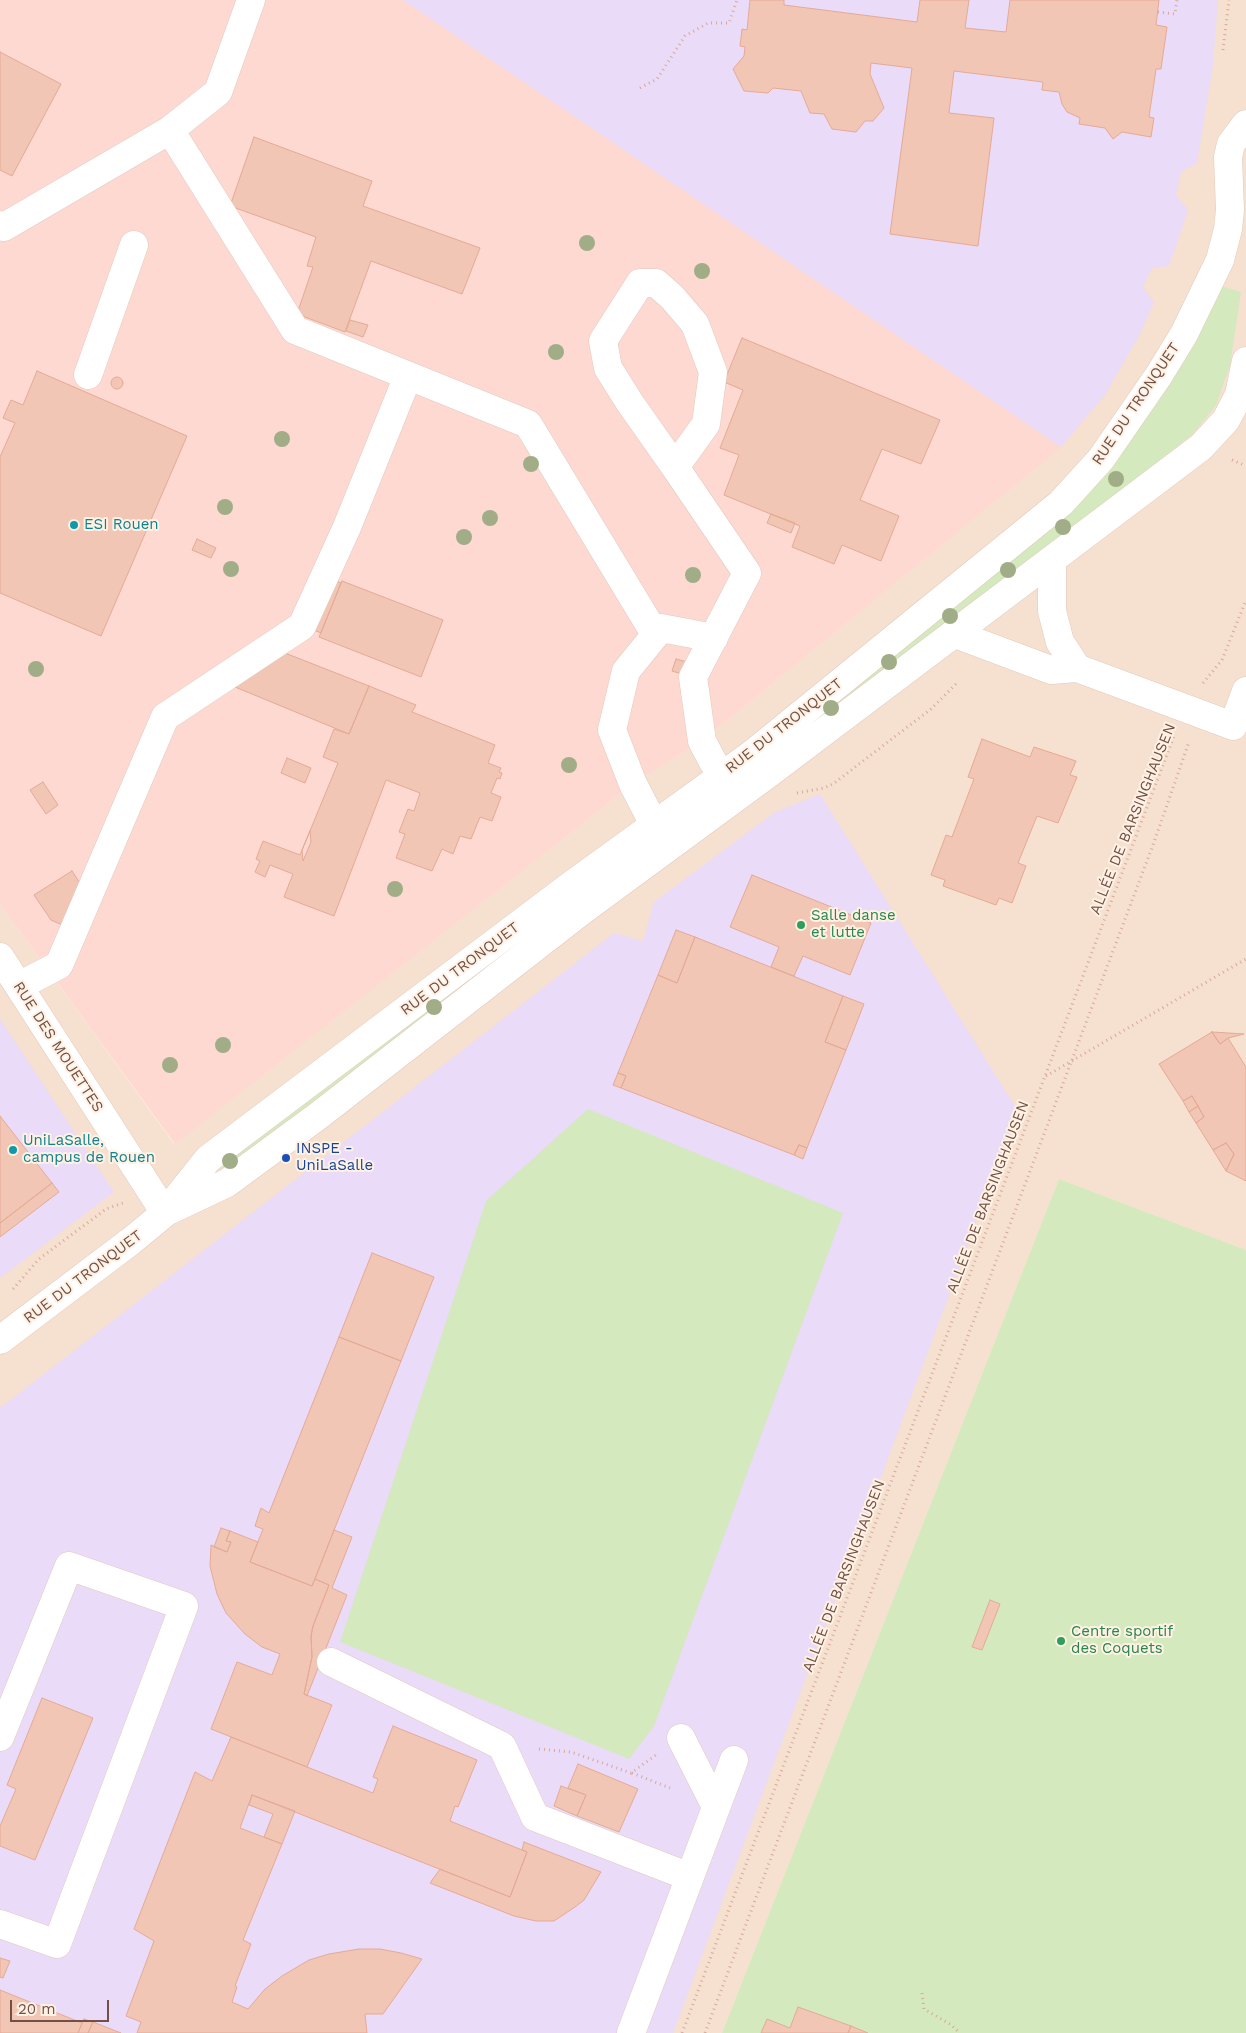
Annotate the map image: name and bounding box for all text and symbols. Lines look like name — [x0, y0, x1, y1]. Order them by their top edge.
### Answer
street label: RUE DU TRONQUET — [1088, 339, 1184, 469]
place label: ESI Rouen — [84, 516, 159, 534]
marker: ESI Rouen — [68, 519, 80, 531]
street label: RUE DU TRONQUET — [722, 675, 846, 777]
street label: ALLÉE DE BARSINGHAUSEN — [1086, 721, 1180, 917]
place label: Salle danse et lutte — [811, 907, 896, 942]
street label: RUE DU TRONQUET — [397, 919, 523, 1019]
marker: Salle danse et lutte — [795, 919, 807, 931]
street label: RUE DES MOUETTES — [9, 978, 107, 1116]
street label: ALLÉE DE BARSINGHAUSEN — [943, 1098, 1033, 1296]
place label: UniLaSalle, campus de Rouen — [23, 1132, 155, 1167]
place label: INSPE - UniLaSalle — [296, 1140, 373, 1175]
marker: UniLaSalle, campus de Rouen — [7, 1144, 19, 1156]
marker: INSPE - UniLaSalle — [280, 1152, 292, 1164]
street label: RUE DU TRONQUET — [20, 1227, 146, 1327]
street label: ALLÉE DE BARSINGHAUSEN — [799, 1477, 889, 1675]
place label: Centre sportif des Coquets — [1071, 1623, 1173, 1658]
marker: Centre sportif des Coquets — [1055, 1635, 1067, 1647]
scale bar — [12, 1990, 111, 2022]
text: 20 m — [18, 2000, 56, 2018]

